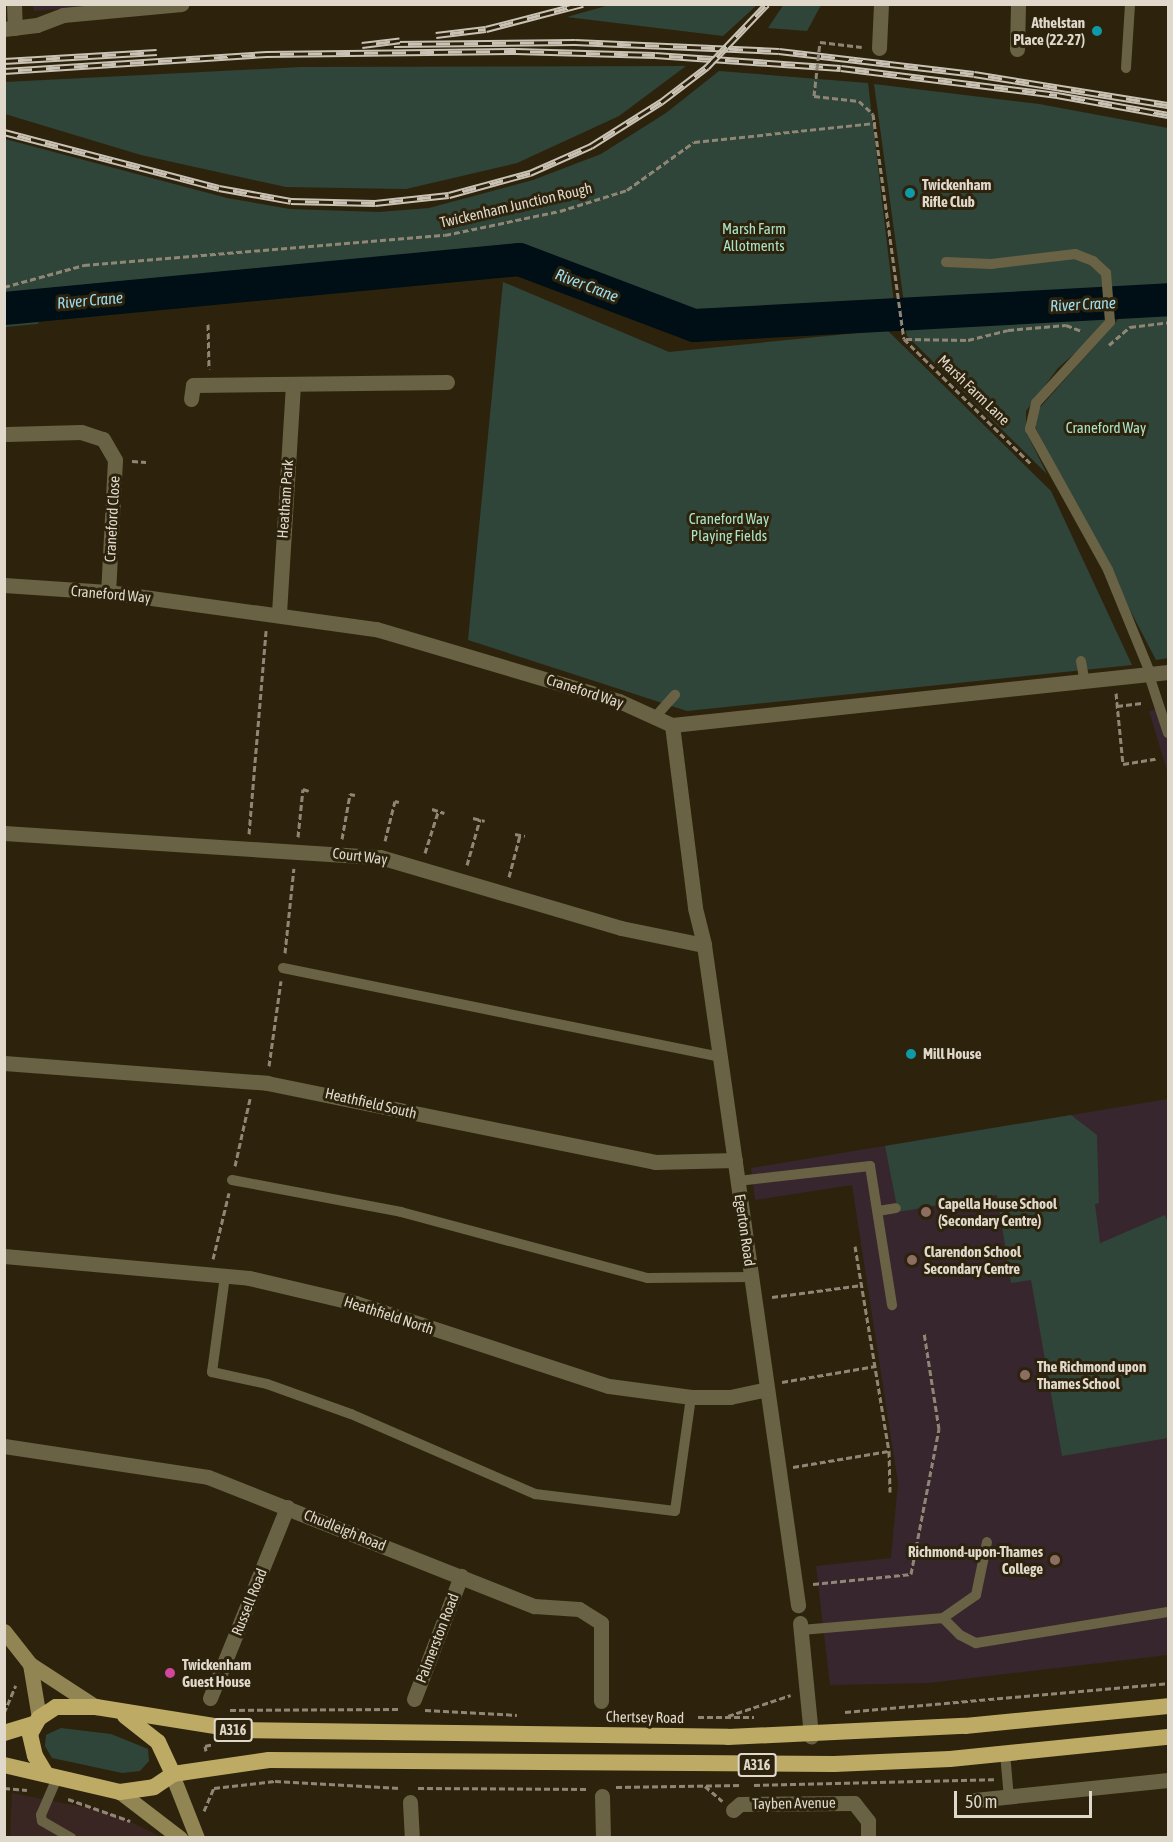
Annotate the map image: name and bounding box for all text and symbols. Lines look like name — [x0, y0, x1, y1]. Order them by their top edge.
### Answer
place label: Athelstan Place (22-27) — [1013, 13, 1085, 48]
marker: Athelstan Place (22-27) — [1090, 24, 1104, 38]
place label: Twickenham Rifle Club — [922, 175, 991, 210]
street label: Twickenham Junction Rough — [438, 179, 594, 231]
marker: Twickenham Rifle Club — [903, 186, 917, 200]
park label: Marsh Farm Allotments — [722, 219, 786, 254]
water label: River Crane — [553, 264, 621, 306]
water label: River Crane — [56, 288, 124, 312]
water label: River Crane — [1049, 293, 1117, 315]
street label: Marsh Farm Lane — [934, 351, 1014, 429]
park label: Craneford Way — [1066, 419, 1146, 437]
street label: Heatham Park — [273, 459, 297, 539]
street label: Craneford Close — [101, 475, 123, 563]
park label: Craneford Way Playing Fields — [689, 509, 769, 544]
street label: Craneford Way — [70, 582, 152, 606]
street label: Craneford Way — [544, 670, 626, 712]
street label: Court Way — [331, 844, 389, 868]
place label: Mill House — [923, 1045, 982, 1063]
marker: Mill House — [904, 1047, 918, 1061]
street label: Heathfield South — [323, 1084, 419, 1122]
street label: Egerton Road — [731, 1193, 759, 1267]
place label: Capella House School (Secondary Centre) — [938, 1194, 1057, 1229]
marker: Capella House School (Secondary Centre) — [919, 1205, 933, 1219]
place label: Clarendon School Secondary Centre — [924, 1242, 1021, 1277]
marker: Clarendon School Secondary Centre — [905, 1253, 919, 1267]
street label: Heathfield North — [342, 1292, 436, 1338]
place label: The Richmond upon Thames School — [1037, 1357, 1146, 1392]
marker: The Richmond upon Thames School — [1018, 1368, 1032, 1382]
street label: Chudleigh Road — [301, 1505, 389, 1555]
place label: Richmond-upon-Thames College — [908, 1542, 1043, 1577]
marker: Richmond-upon-Thames College — [1048, 1553, 1062, 1567]
street label: Russell Road — [227, 1566, 271, 1638]
street label: Palmerston Road — [412, 1591, 462, 1685]
place label: Twickenham Guest House — [182, 1655, 251, 1690]
marker: Twickenham Guest House — [163, 1666, 177, 1680]
street label: Chertsey Road — [606, 1707, 684, 1727]
road number: A316 — [214, 1719, 252, 1741]
road number: A316 — [738, 1754, 777, 1776]
scale bar — [957, 1779, 1095, 1817]
text: 50 m — [965, 1791, 997, 1812]
street label: Tayben Avenue — [752, 1793, 836, 1813]

